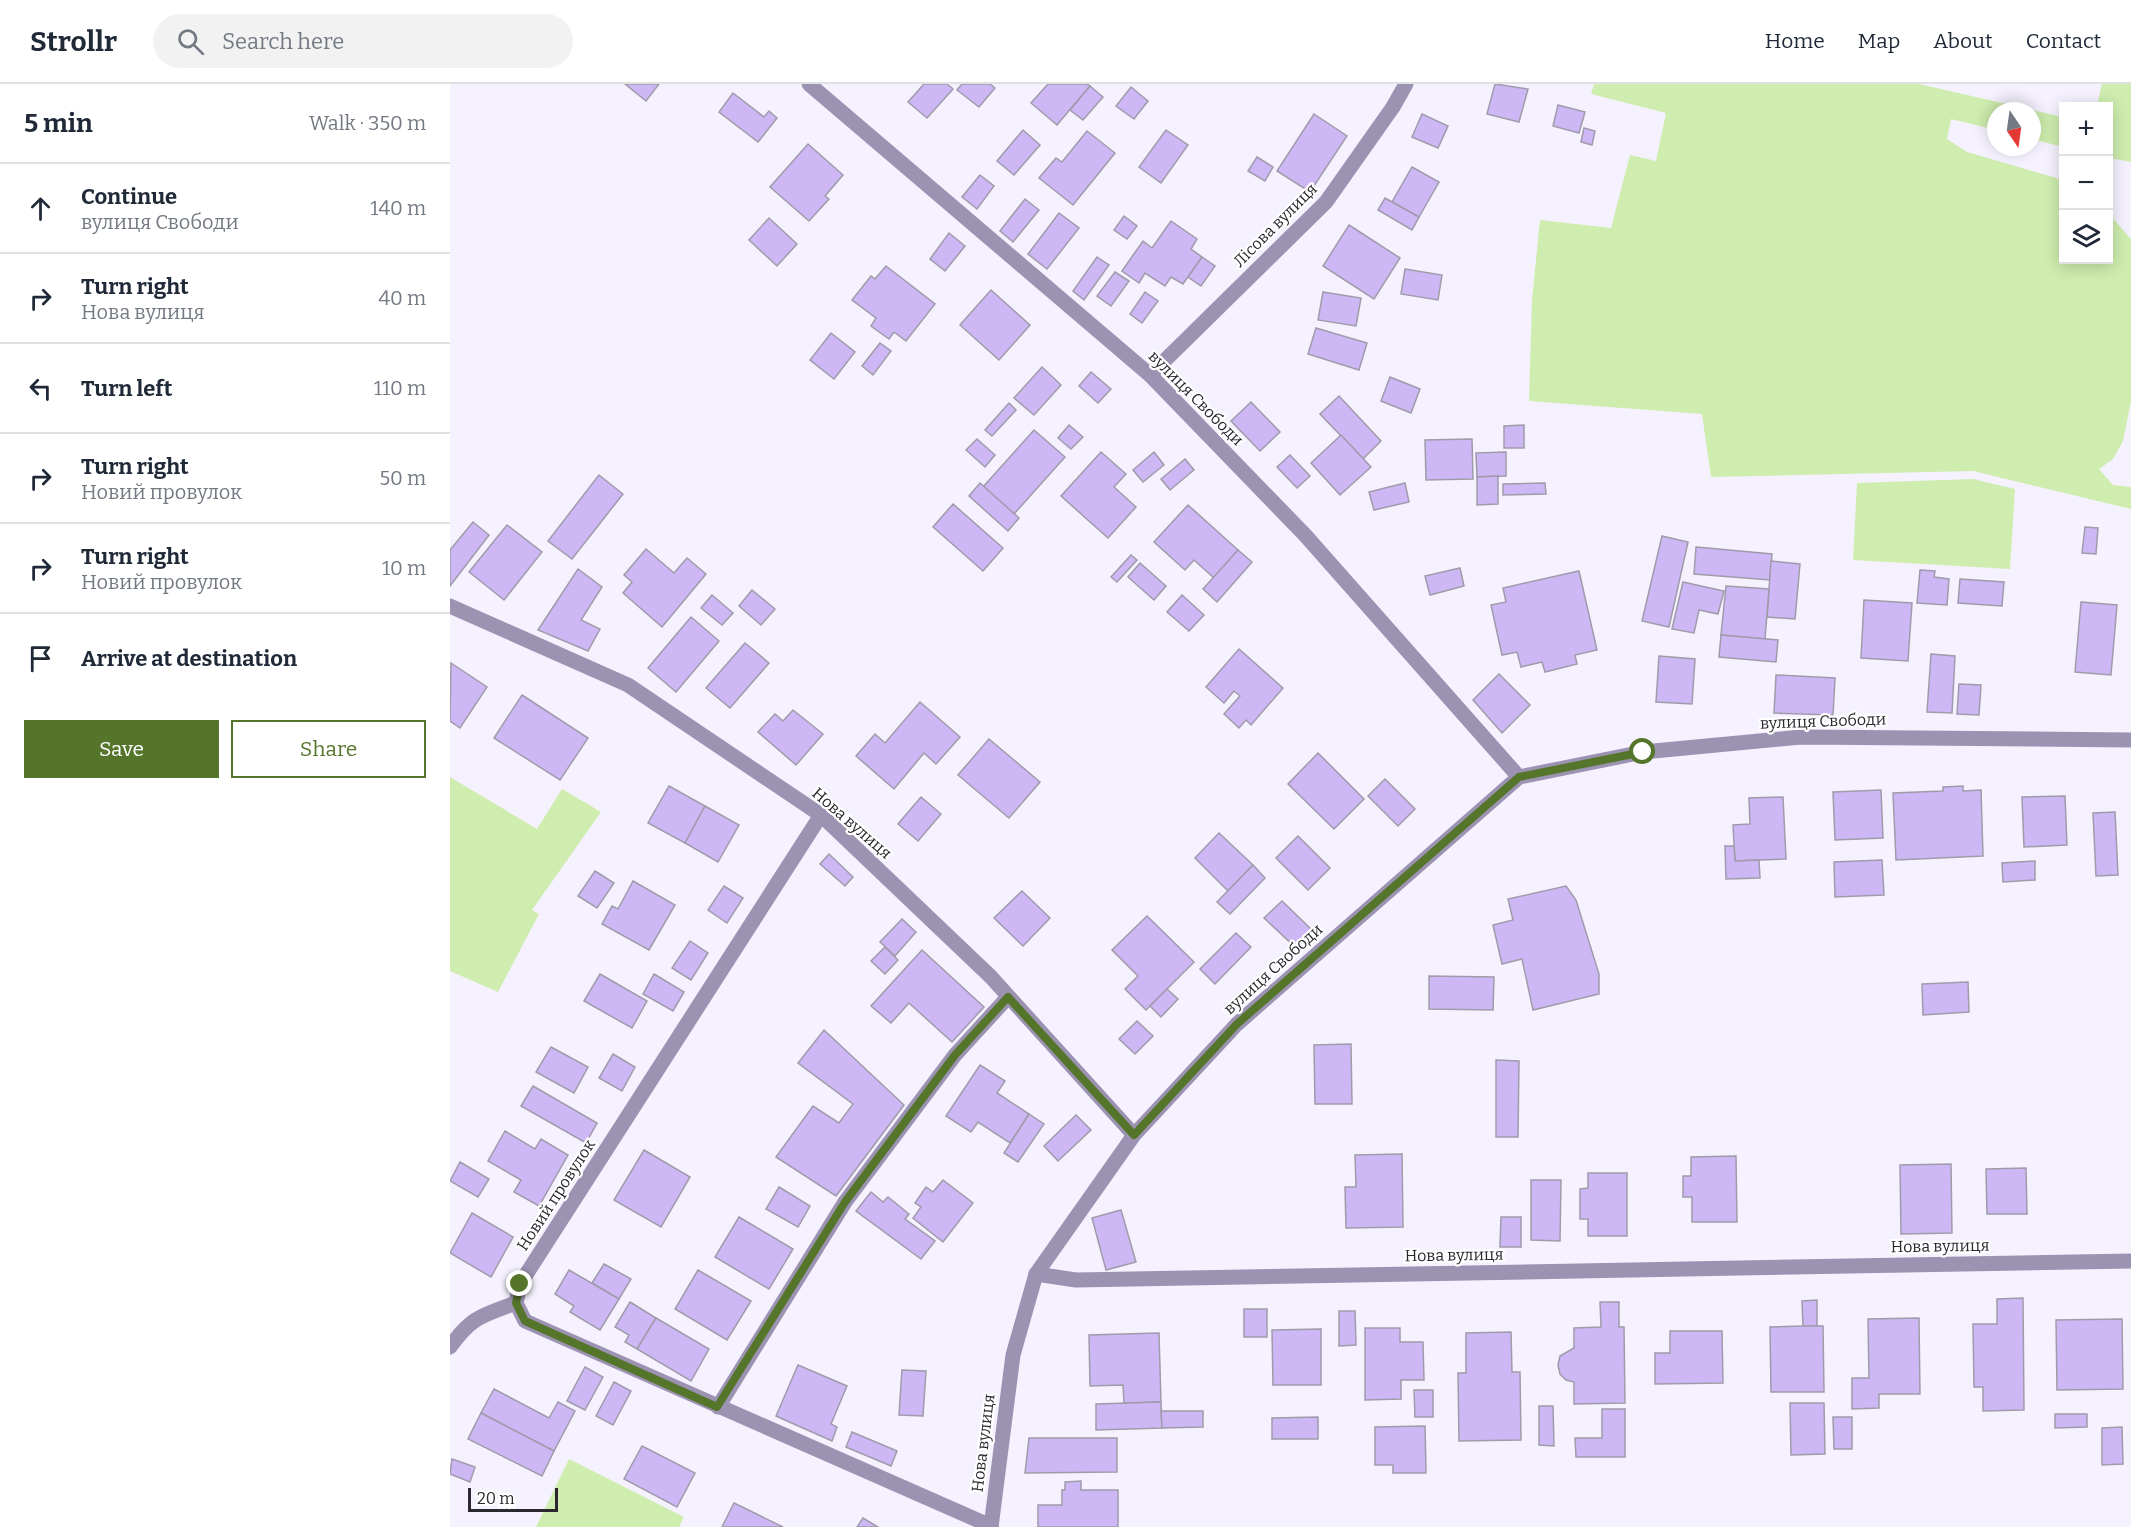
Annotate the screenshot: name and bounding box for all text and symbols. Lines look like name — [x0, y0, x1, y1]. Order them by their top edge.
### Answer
search box — [153, 14, 573, 68]
text: Strollr — [30, 25, 117, 58]
icon: search — [174, 25, 207, 58]
text: Search here — [222, 28, 344, 55]
text: Home — [1765, 28, 1825, 54]
text: Map — [1858, 28, 1900, 54]
text: About — [1933, 28, 1993, 54]
text: Contact — [2026, 28, 2101, 54]
north arrow — [1987, 102, 2041, 156]
map controls — [2059, 102, 2113, 264]
button: + — [2059, 102, 2113, 156]
text: 5 min — [24, 108, 93, 139]
text: Walk · 350 m — [309, 111, 426, 135]
button: − — [2059, 156, 2113, 210]
street label: Лісова вулиця — [1229, 179, 1321, 271]
text: Continue — [81, 183, 177, 210]
icon: ahead — [24, 192, 57, 225]
text: 140 m — [370, 196, 426, 220]
text: вулиця Свободи — [81, 210, 239, 234]
button: layers — [2059, 210, 2113, 264]
text: Turn right — [81, 273, 189, 300]
icon: right — [24, 282, 57, 315]
text: 40 m — [378, 286, 426, 310]
text: Нова вулиця — [81, 300, 205, 324]
street label: вулиця Свободи — [1145, 347, 1247, 449]
icon: left — [24, 372, 57, 405]
text: Turn left — [81, 375, 173, 402]
text: 110 m — [374, 376, 426, 400]
text: Turn right — [81, 453, 189, 480]
icon: right — [24, 462, 57, 495]
text: 50 m — [379, 466, 426, 490]
text: Новий провулок — [81, 480, 242, 504]
text: Turn right — [81, 543, 189, 570]
icon: right — [24, 552, 57, 585]
text: 10 m — [382, 556, 426, 580]
text: Новий провулок — [81, 570, 242, 594]
icon: arrive — [24, 642, 57, 675]
text: Arrive at destination — [81, 645, 297, 672]
street label: вулиця Свободи — [1760, 709, 1886, 733]
button: Save — [24, 720, 219, 778]
button: Share — [231, 720, 426, 778]
route start — [1629, 738, 1655, 764]
street label: Нова вулиця — [808, 783, 896, 863]
street label: вулиця Свободи — [1220, 920, 1326, 1018]
street label: Новий провулок — [513, 1135, 599, 1254]
street label: Нова вулиця — [1890, 1236, 1990, 1256]
street label: Нова вулиця — [1404, 1245, 1504, 1265]
route end — [506, 1270, 532, 1296]
street label: Нова вулиця — [968, 1393, 998, 1493]
scale bar — [468, 1485, 558, 1512]
text: 20 m — [477, 1489, 514, 1508]

